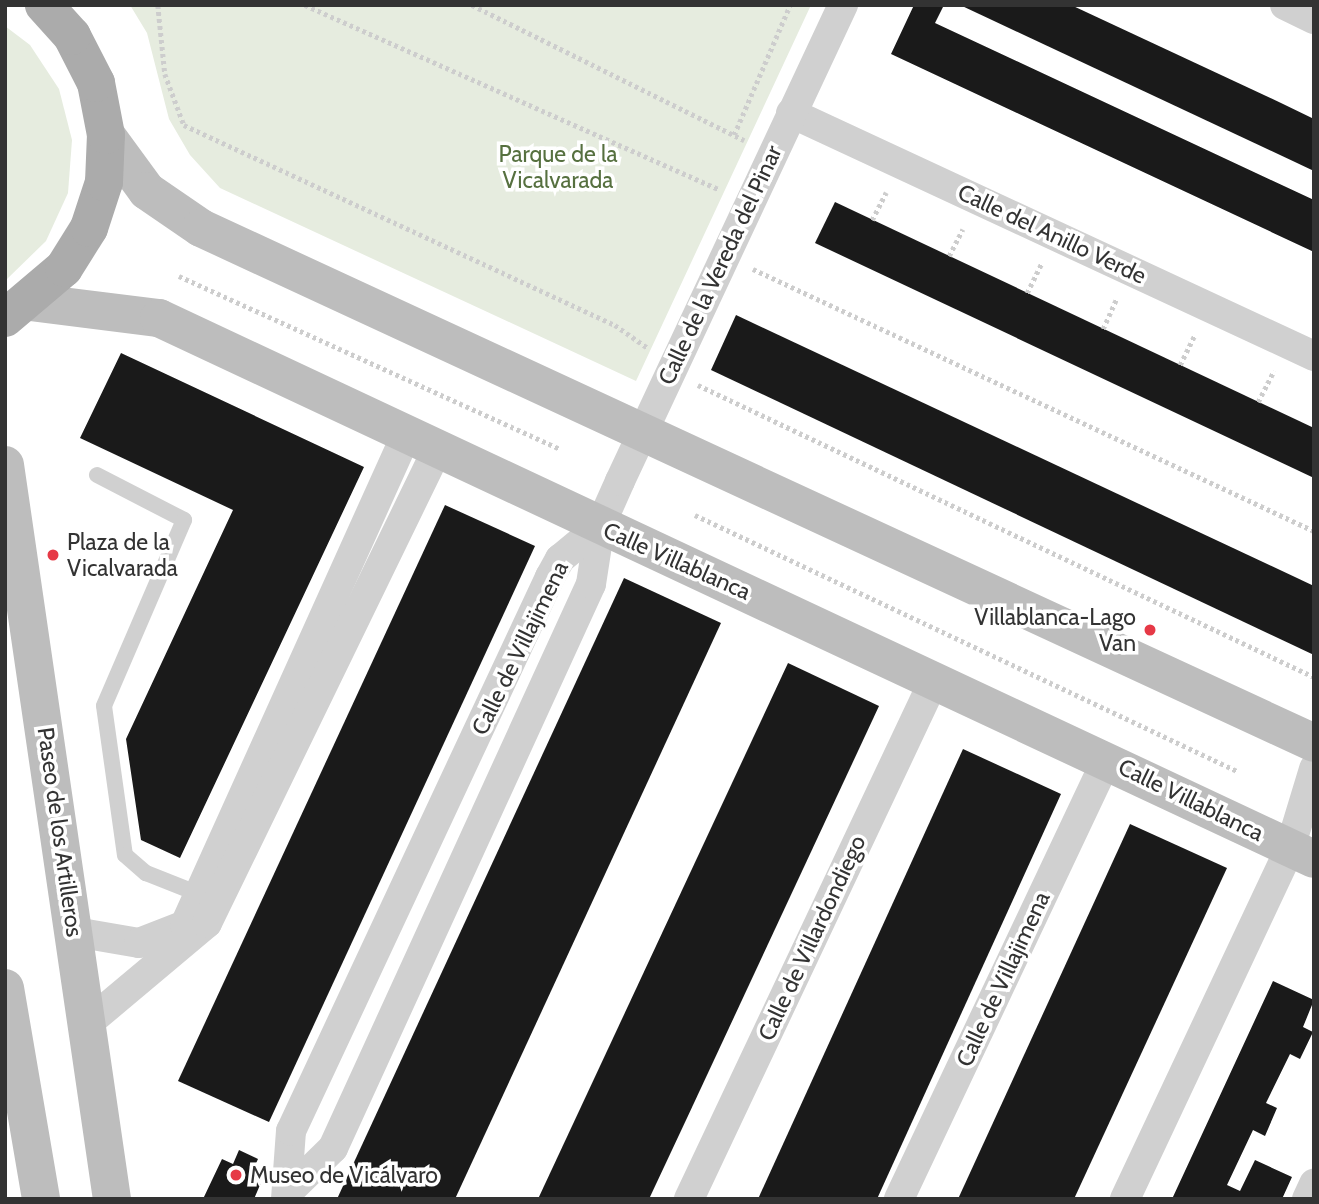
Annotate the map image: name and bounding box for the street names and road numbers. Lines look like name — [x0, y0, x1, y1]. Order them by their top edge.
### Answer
street label: Calle de la Vereda del Pinar — [652, 141, 788, 389]
street label: Calle del Anillo Verde — [954, 178, 1150, 290]
street label: Calle Villablanca — [599, 516, 755, 606]
street label: Calle de Villajimena — [466, 557, 574, 739]
street label: Paseo de los Artilleros — [32, 726, 88, 938]
street label: Calle Villablanca — [1114, 753, 1268, 847]
street label: Calle de Villardondiego — [752, 831, 872, 1045]
street label: Calle de Villajimena — [950, 887, 1056, 1071]

